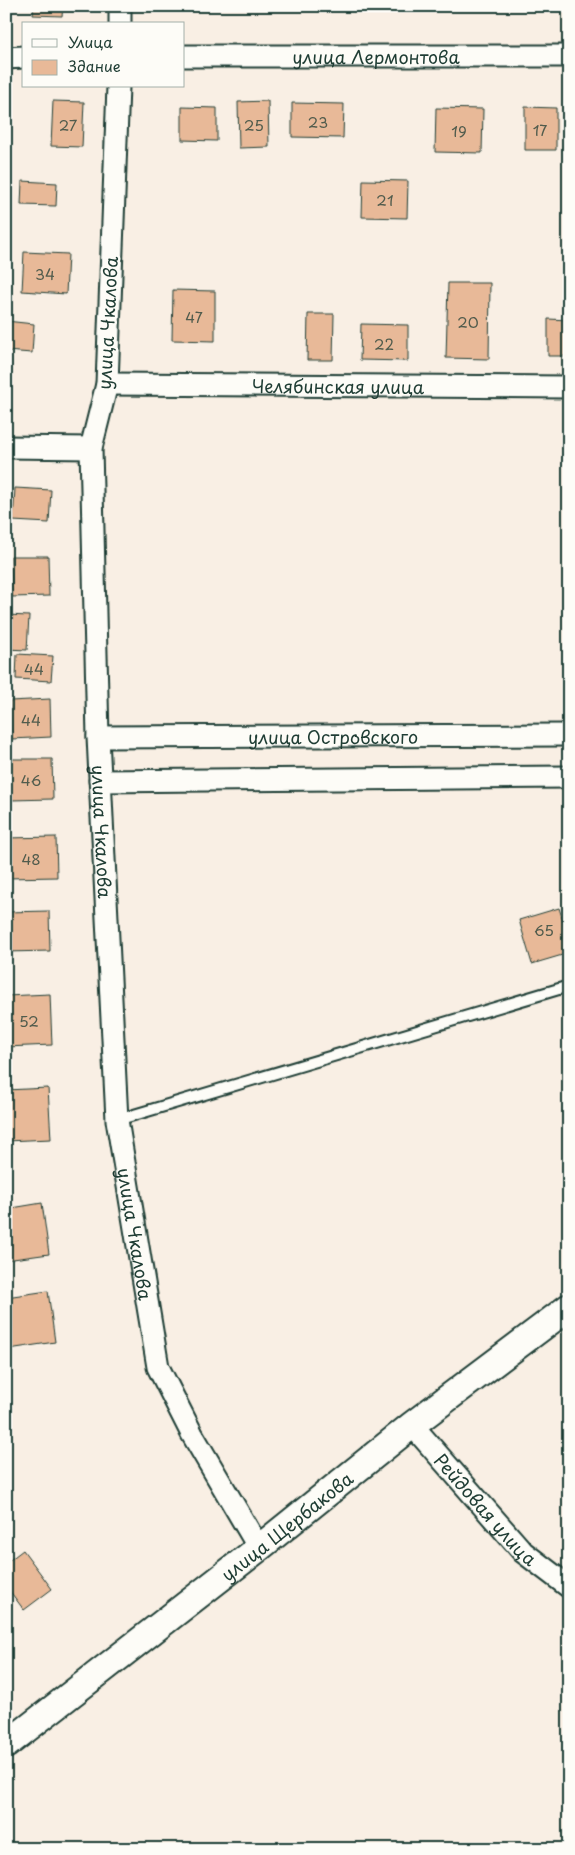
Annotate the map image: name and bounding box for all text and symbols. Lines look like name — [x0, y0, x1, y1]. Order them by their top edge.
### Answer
legend — [22, 22, 185, 88]
text: Улица — [68, 30, 113, 53]
street label: улица Лермонтова — [292, 43, 460, 70]
text: Здание — [68, 54, 121, 77]
house number: 23 — [308, 110, 328, 133]
house number: 27 — [59, 113, 78, 136]
house number: 25 — [244, 113, 264, 136]
house number: 17 — [533, 118, 547, 141]
house number: 19 — [451, 119, 467, 142]
house number: 21 — [376, 188, 394, 211]
street label: улица Чкалова — [90, 255, 124, 390]
house number: 34 — [35, 262, 55, 285]
house number: 47 — [185, 305, 203, 328]
house number: 20 — [457, 310, 479, 333]
house number: 22 — [374, 332, 394, 355]
street label: Челябинская улица — [252, 371, 425, 400]
house number: 44 — [24, 657, 44, 680]
house number: 44 — [21, 708, 41, 731]
street label: улица Островского — [248, 722, 418, 750]
street label: улица Чкалова — [86, 764, 120, 900]
house number: 46 — [21, 768, 41, 791]
house number: 48 — [21, 847, 41, 870]
house number: 65 — [534, 918, 554, 941]
house number: 52 — [19, 1009, 39, 1032]
street label: улица Чкалова — [112, 1166, 160, 1303]
street label: Рейдовая улица — [429, 1447, 543, 1572]
street label: улица Щербакова — [215, 1464, 359, 1587]

